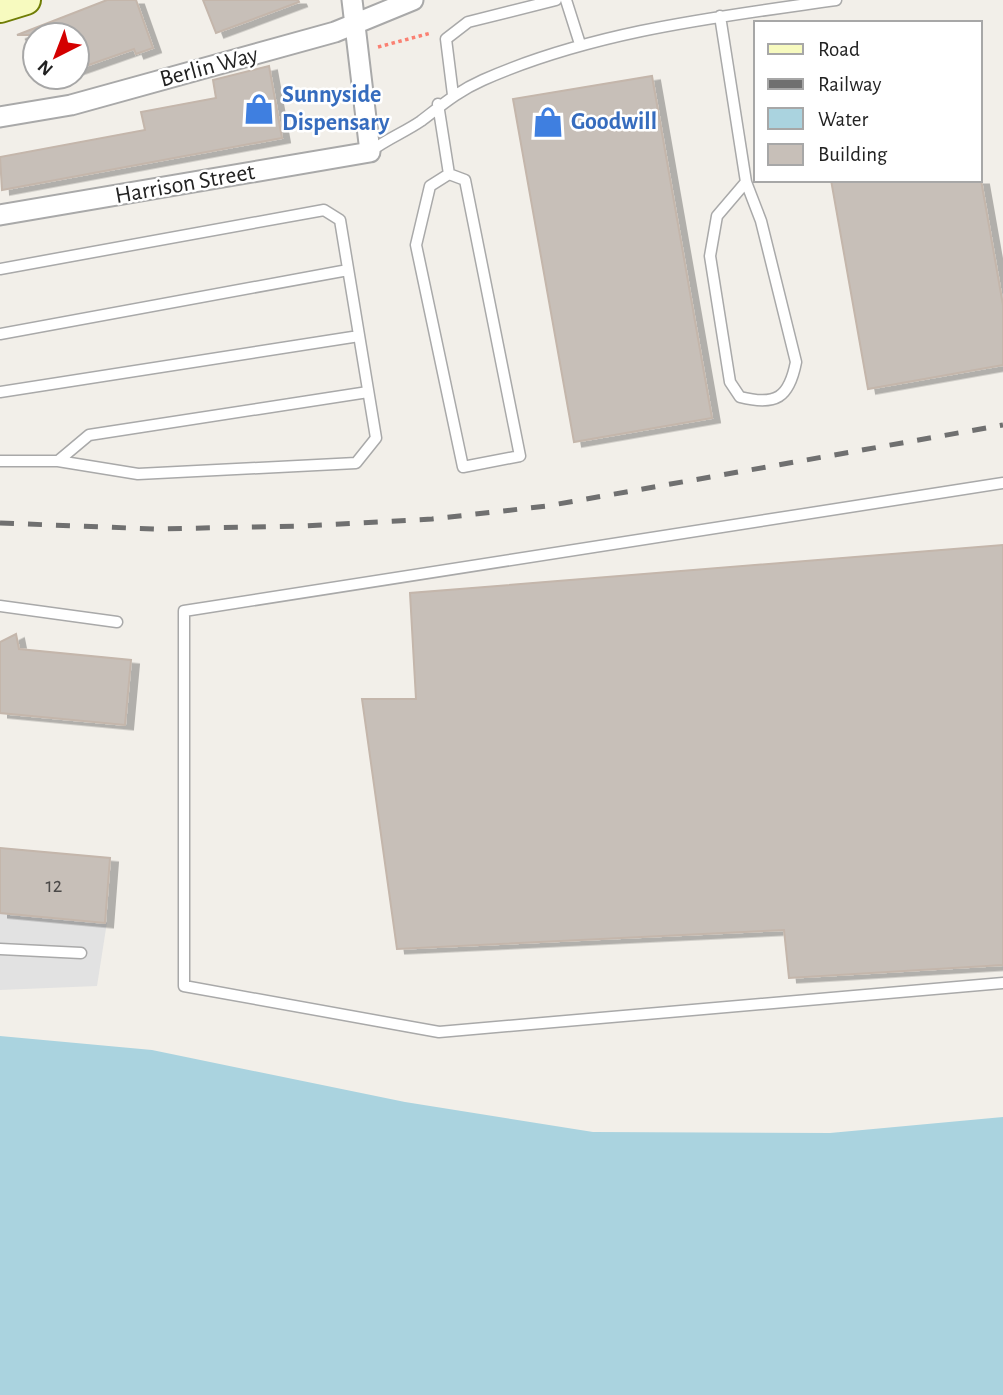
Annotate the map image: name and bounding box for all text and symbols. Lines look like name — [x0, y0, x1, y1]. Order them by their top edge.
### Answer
north arrow — [21, 21, 91, 91]
legend — [754, 21, 982, 182]
text: Road — [818, 39, 860, 60]
street label: Berlin Way — [157, 42, 261, 92]
text: N — [34, 56, 57, 79]
text: Railway — [818, 74, 881, 95]
place label: Sunnyside Dispensary — [282, 83, 390, 135]
shop icon: Sunnyside Dispensary — [242, 92, 276, 126]
shop icon: Goodwill — [531, 105, 565, 139]
text: Water — [818, 109, 868, 130]
place label: Goodwill — [571, 110, 657, 134]
text: Building — [818, 144, 888, 165]
street label: Harrison Street — [113, 160, 257, 208]
house number: 12 — [46, 875, 62, 896]

